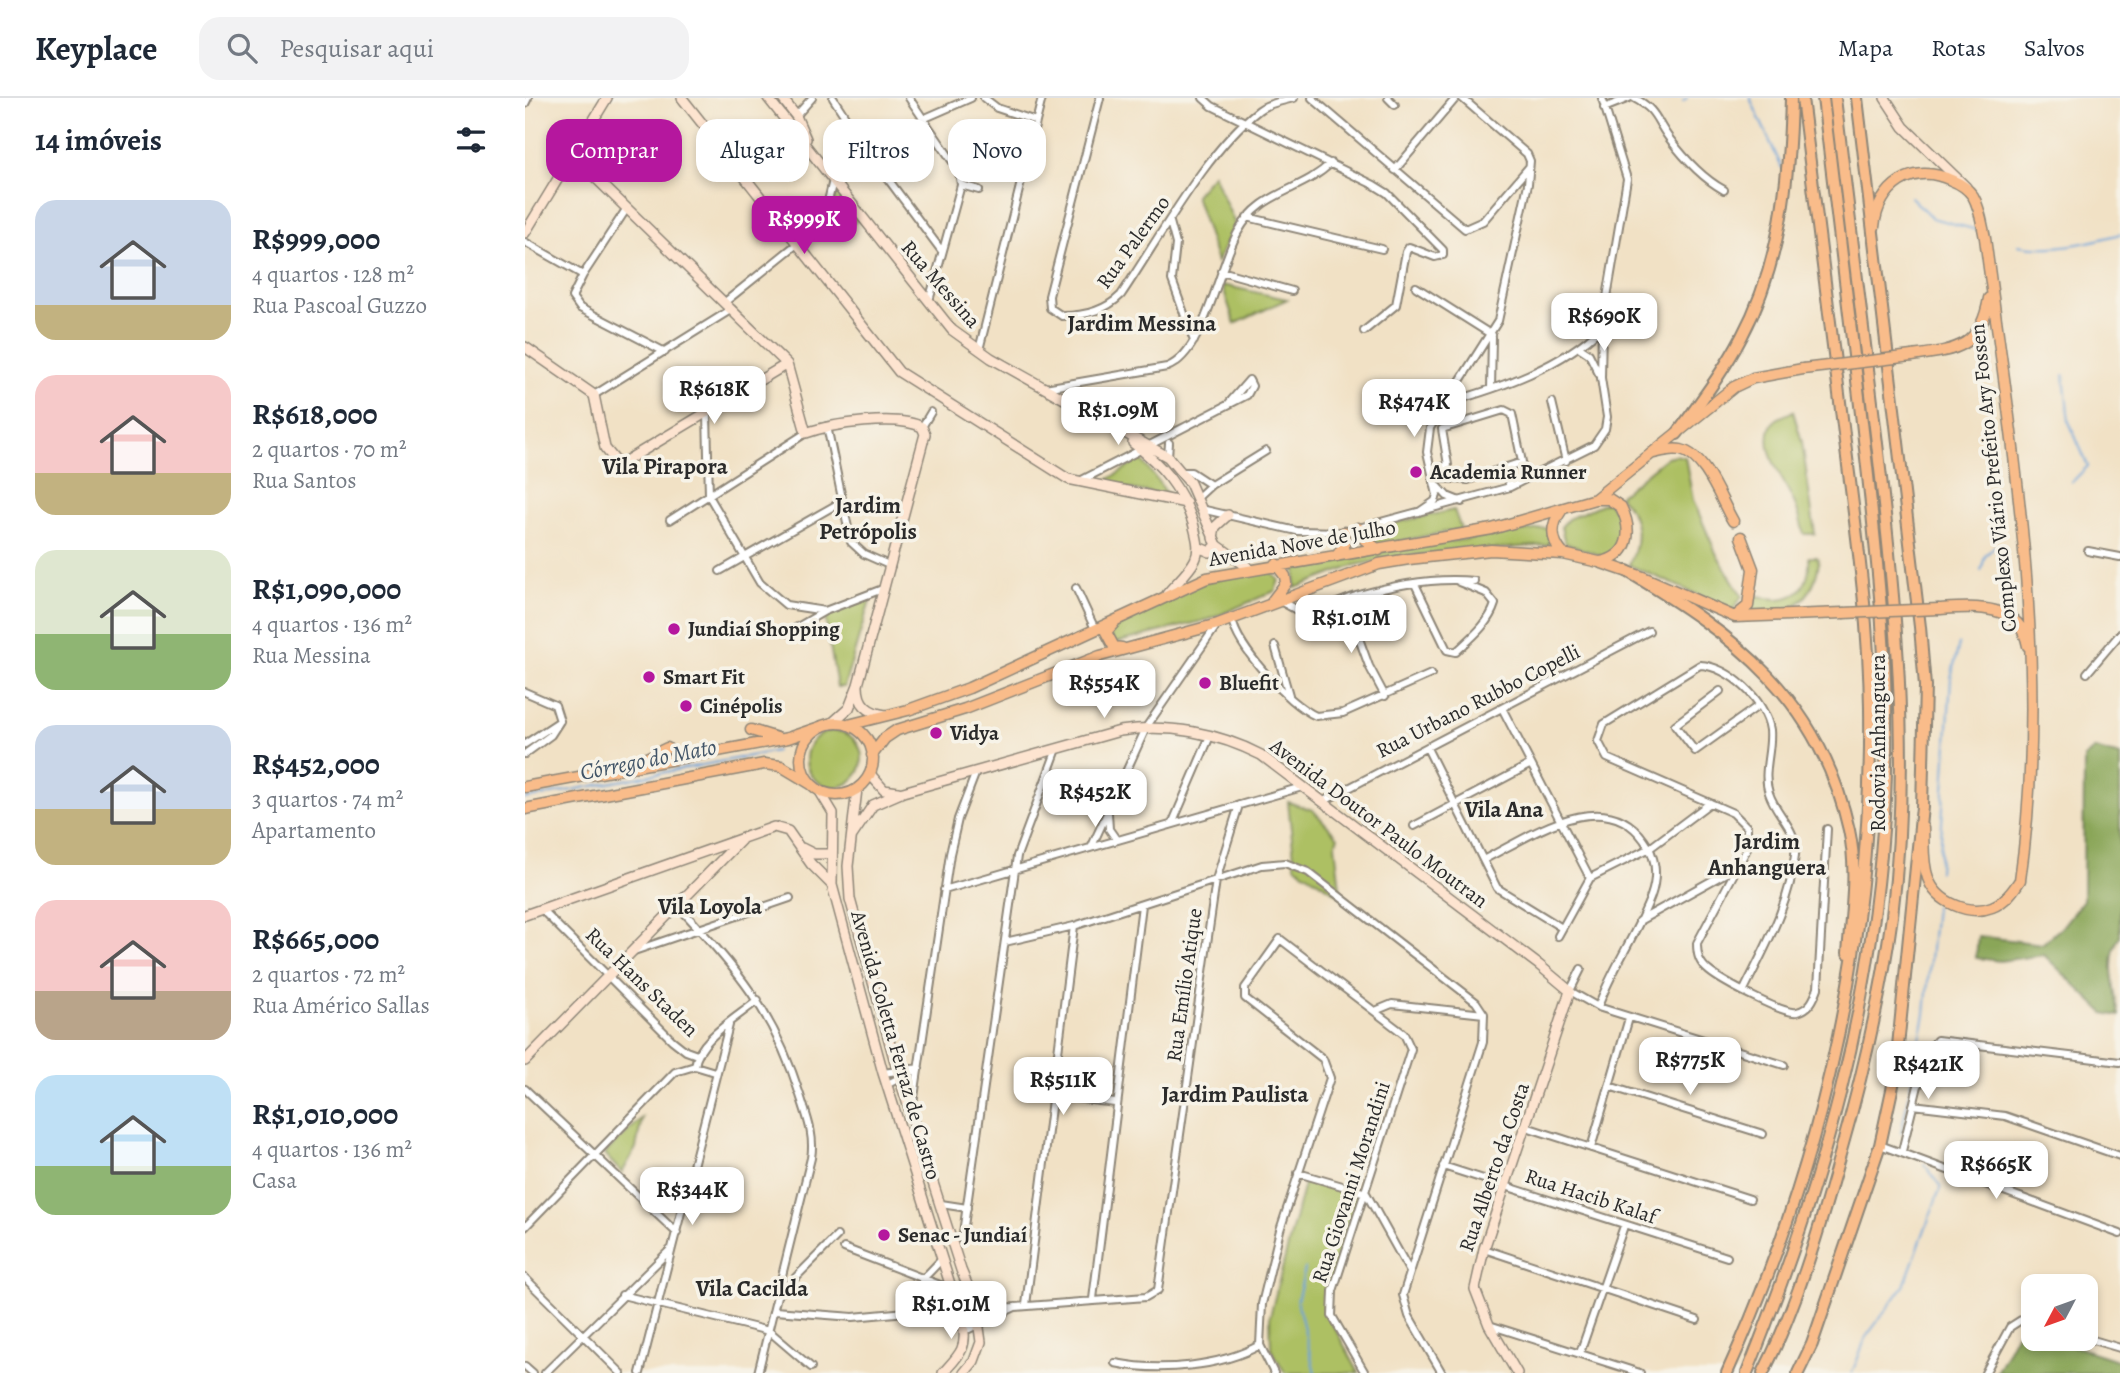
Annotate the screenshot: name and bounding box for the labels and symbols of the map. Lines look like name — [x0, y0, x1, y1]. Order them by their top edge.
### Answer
street label: Rua Palermo — [1090, 190, 1176, 294]
pin: R$999K — [747, 197, 861, 256]
street label: Rua Messina — [895, 234, 987, 334]
pin: R$690K — [1547, 294, 1661, 353]
district label: Jardim Messina — [1068, 308, 1216, 339]
street label: Complexo Viário Prefeito Ary Fossen — [1963, 322, 2023, 634]
pin: R$618K — [657, 366, 771, 426]
pin: R$474K — [1357, 380, 1471, 439]
pin: R$1.09M — [1053, 388, 1183, 447]
district label: Vila Pirapora — [601, 451, 728, 482]
place label: Academia Runner — [1429, 458, 1587, 486]
marker: Academia Runner — [1408, 464, 1424, 480]
district label: Jardim Petrópolis — [819, 490, 917, 547]
street label: Avenida Nove de Julho — [1205, 513, 1398, 573]
pin: R$1.01M — [1286, 596, 1416, 655]
place label: Jundiaí Shopping — [688, 615, 840, 643]
marker: Jundiaí Shopping — [666, 621, 682, 637]
street label: Rua Urbano Rubbo Copelli — [1371, 637, 1585, 765]
street label: Rodovia Anhanguera — [1864, 654, 1892, 832]
pin: R$554K — [1047, 660, 1161, 720]
place label: Smart Fit — [663, 663, 745, 691]
marker: Smart Fit — [641, 669, 657, 685]
place label: Bluefit — [1219, 669, 1279, 697]
marker: Bluefit — [1197, 675, 1213, 691]
place label: Cinépolis — [700, 692, 783, 720]
marker: Cinépolis — [678, 698, 694, 714]
place label: Vidya — [949, 719, 1000, 747]
marker: Vidya — [928, 725, 944, 741]
water label: Córrego do Mato — [577, 731, 719, 788]
street label: Avenida Doutor Paulo Moutran — [1263, 731, 1494, 914]
pin: R$452K — [1038, 770, 1152, 829]
district label: Vila Ana — [1463, 794, 1544, 825]
district label: Jardim Anhanguera — [1707, 826, 1826, 883]
district label: Vila Loyola — [657, 891, 762, 922]
street label: Avenida Coletta Ferraz de Castro — [844, 906, 948, 1183]
street label: Rua Emílio Atique — [1159, 906, 1209, 1064]
street label: Rua Hans Staden — [579, 921, 705, 1043]
pin: R$775K — [1633, 1038, 1747, 1097]
pin: R$421K — [1871, 1042, 1985, 1101]
pin: R$511K — [1006, 1058, 1120, 1117]
street label: Rua Giovanni Morandini — [1305, 1077, 1397, 1286]
street label: Rua Alberto da Costa — [1452, 1078, 1536, 1256]
district label: Jardim Paulista — [1161, 1079, 1309, 1110]
pin: R$665K — [1939, 1142, 2053, 1201]
street label: Rua Hacib Kalaf — [1522, 1162, 1663, 1231]
pin: R$344K — [635, 1168, 749, 1227]
place label: Senac - Jundiaí — [898, 1221, 1027, 1249]
marker: Senac - Jundiaí — [876, 1227, 892, 1243]
district label: Vila Cacilda — [695, 1273, 808, 1304]
north arrow — [2021, 1274, 2098, 1351]
pin: R$1.01M — [886, 1282, 1016, 1341]

